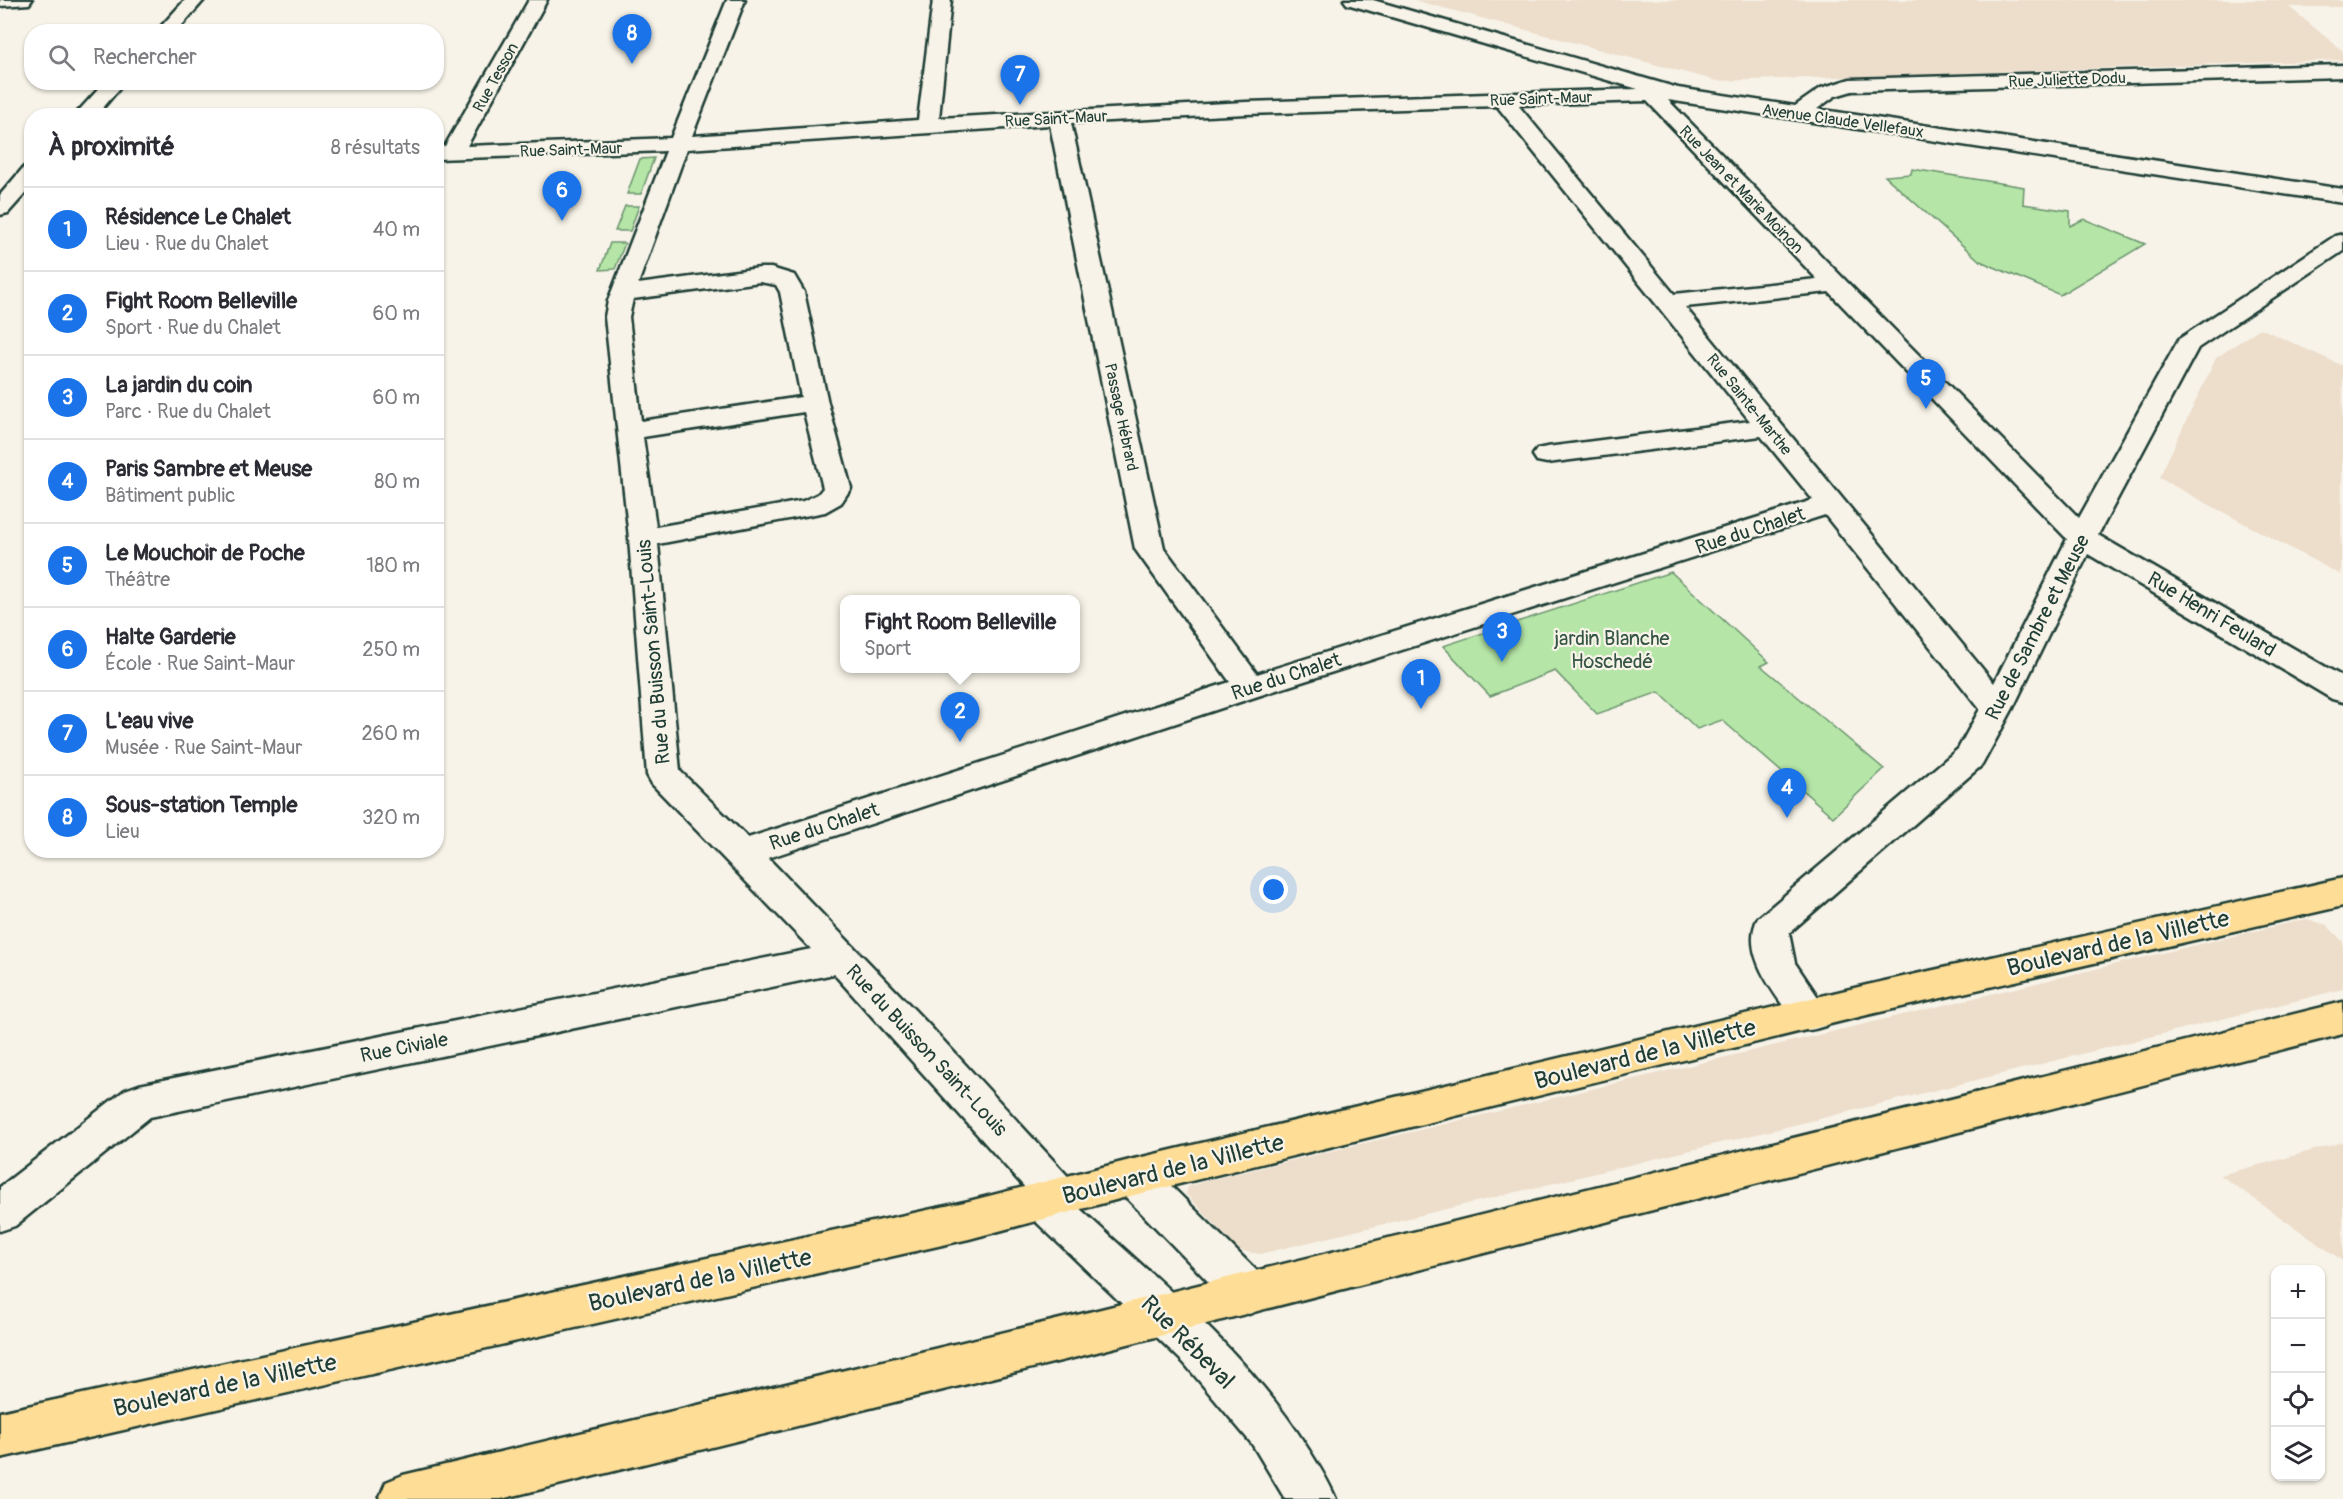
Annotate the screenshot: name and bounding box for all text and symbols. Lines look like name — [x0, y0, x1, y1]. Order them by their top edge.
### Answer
pin: 8 — [612, 14, 652, 64]
search box — [24, 24, 444, 90]
street label: Rue Tesson — [469, 39, 523, 116]
icon: search — [45, 41, 78, 74]
text: Rechercher — [93, 43, 197, 71]
pin: 7 — [1000, 56, 1040, 105]
street label: Rue Juliette Dodu — [2008, 68, 2126, 92]
street label: Rue Saint-Maur — [1489, 87, 1593, 111]
street label: Avenue Claude Vellefaux — [1761, 100, 1925, 142]
street label: Rue Saint-Maur — [1004, 106, 1108, 132]
street label: Rue Jean et Marie Moinon — [1675, 122, 1808, 258]
text: À proximité — [48, 131, 175, 163]
text: 8 résultats — [331, 135, 420, 160]
street label: Rue Saint-Maur — [519, 138, 623, 162]
pin: 6 — [542, 172, 582, 221]
text: Résidence Le Chalet — [105, 203, 291, 231]
text: 1 — [64, 217, 71, 242]
text: 40 m — [373, 217, 420, 242]
text: Lieu · Rue du Chalet — [105, 231, 269, 256]
text: Fight Room Belleville — [105, 287, 297, 315]
text: 2 — [62, 301, 73, 326]
text: 60 m — [373, 301, 420, 326]
text: Sport · Rue du Chalet — [105, 315, 281, 340]
street label: Rue Sainte-Marthe — [1702, 350, 1796, 459]
pin: 5 — [1906, 360, 1946, 409]
street label: Passage Hébrard — [1100, 361, 1142, 473]
text: La jardin du coin — [105, 371, 253, 399]
text: 3 — [62, 385, 73, 410]
text: 60 m — [373, 385, 420, 410]
text: Parc · Rue du Chalet — [105, 399, 271, 424]
text: Paris Sambre et Meuse — [105, 455, 312, 483]
text: 4 — [62, 469, 73, 494]
text: 80 m — [374, 469, 420, 494]
text: Bâtiment public — [105, 483, 235, 508]
street label: Rue du Chalet — [1692, 501, 1809, 560]
street label: Rue de Sambre et Meuse — [1980, 530, 2095, 724]
street label: Rue du Buisson Saint-Louis — [631, 538, 676, 765]
text: Le Mouchoir de Poche — [105, 539, 305, 567]
text: 5 — [62, 553, 73, 578]
text: 180 m — [366, 553, 420, 578]
street label: Rue Henri Feulard — [2143, 566, 2281, 663]
text: Théâtre — [105, 567, 170, 592]
popup — [840, 595, 1080, 673]
text: Fight Room Belleville — [864, 608, 1056, 636]
pin: 3 — [1482, 612, 1522, 662]
text: Halte Garderie — [105, 623, 236, 651]
park label: jardin Blanche Hoschedé — [1554, 626, 1670, 674]
text: Sport — [864, 636, 911, 661]
text: 6 — [62, 637, 73, 662]
text: 250 m — [362, 637, 420, 662]
street label: Rue du Chalet — [1228, 647, 1345, 706]
text: École · Rue Saint-Maur — [105, 651, 295, 676]
pin: 1 — [1402, 660, 1440, 709]
pin: 2 — [940, 692, 980, 742]
text: L'eau vive — [105, 707, 193, 735]
text: 7 — [62, 721, 73, 746]
text: 260 m — [361, 721, 420, 746]
text: Musée · Rue Saint-Maur — [105, 735, 302, 760]
pin: 4 — [1768, 768, 1806, 818]
text: Sous-station Temple — [105, 791, 297, 819]
street label: Rue du Chalet — [766, 797, 883, 856]
text: 8 — [62, 805, 73, 830]
text: 320 m — [362, 805, 420, 830]
text: Lieu — [105, 819, 140, 844]
your location — [1259, 875, 1288, 904]
street label: Boulevard de la Villette — [2004, 904, 2232, 983]
street label: Rue du Buisson Saint-Louis — [841, 959, 1013, 1141]
street label: Boulevard de la Villette — [1531, 1013, 1759, 1096]
street label: Rue Civiale — [358, 1027, 450, 1068]
street label: Boulevard de la Villette — [1059, 1128, 1287, 1211]
street label: Boulevard de la Villette — [586, 1243, 814, 1318]
map controls — [2271, 1265, 2325, 1481]
button: + — [2271, 1265, 2325, 1319]
street label: Rue Rébeval — [1135, 1289, 1241, 1395]
button: − — [2271, 1319, 2325, 1373]
street label: Boulevard de la Villette — [111, 1348, 339, 1423]
button: locate — [2271, 1373, 2325, 1427]
button: layers — [2271, 1427, 2325, 1481]

